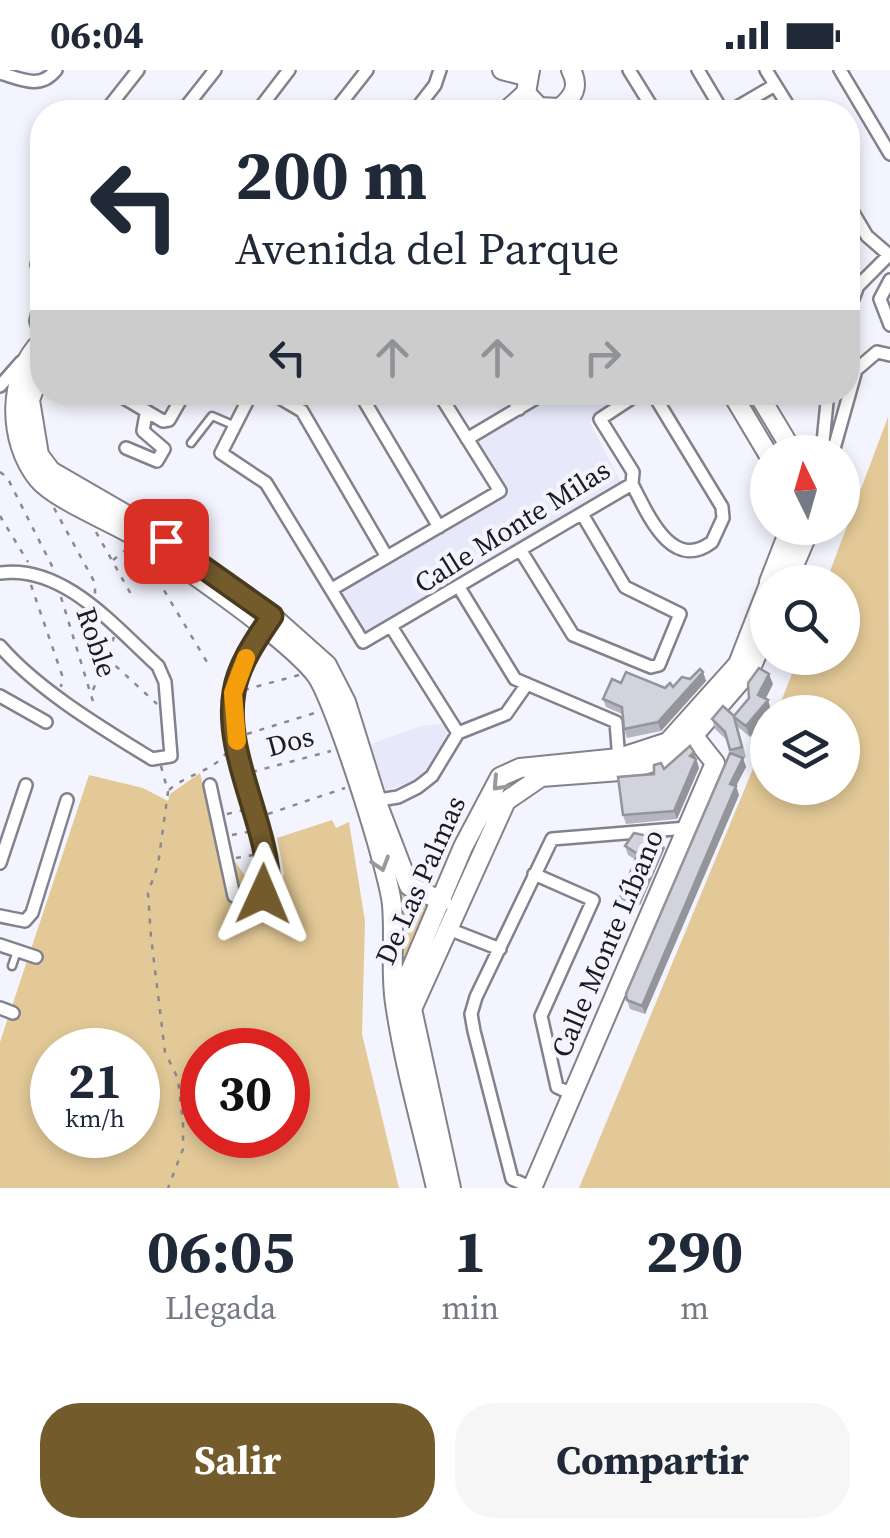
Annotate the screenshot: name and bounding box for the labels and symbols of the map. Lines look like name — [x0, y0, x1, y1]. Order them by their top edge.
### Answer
north arrow — [750, 435, 860, 545]
street label: Calle Monte Milas — [407, 450, 617, 602]
pin — [124, 499, 209, 584]
street label: Roble — [67, 602, 127, 682]
street label: Dos — [262, 717, 318, 765]
one-way arrow — [493, 772, 511, 791]
street label: De Las Palmas — [366, 790, 474, 970]
street label: Calle Monte Líbano — [542, 823, 672, 1063]
position arrow — [211, 842, 315, 946]
one-way arrow — [369, 855, 389, 872]
speed limit sign: 30 — [180, 1028, 310, 1158]

